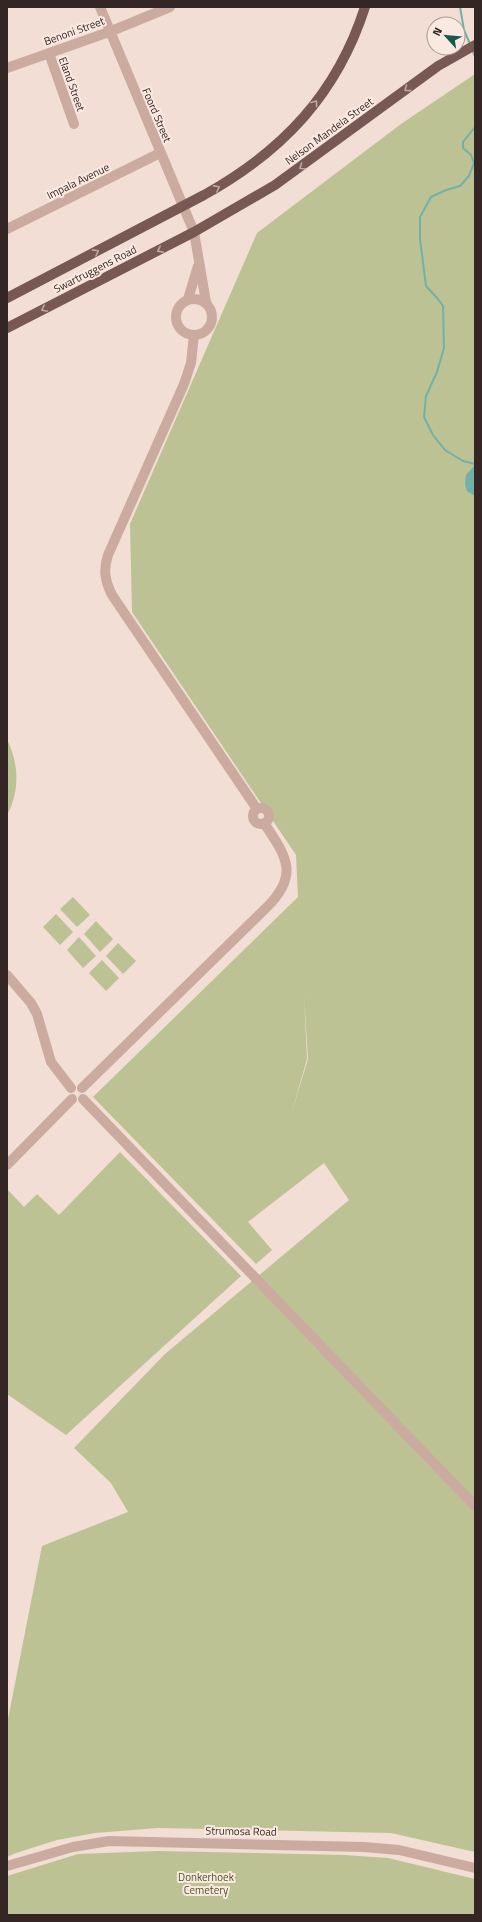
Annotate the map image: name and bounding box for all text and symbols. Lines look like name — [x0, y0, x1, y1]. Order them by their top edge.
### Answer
street label: Benoni Street — [42, 13, 107, 49]
north arrow — [426, 16, 466, 56]
text: N — [428, 24, 446, 38]
street label: Eland Street — [55, 55, 89, 113]
street label: Foord Street — [138, 85, 176, 145]
one-way arrow — [404, 85, 411, 92]
street label: Nelson Mandela Street — [282, 93, 377, 169]
one-way arrow — [310, 101, 317, 108]
street label: Impala Avenue — [44, 159, 113, 203]
one-way arrow — [300, 162, 307, 169]
one-way arrow — [213, 185, 220, 192]
street label: Swartruggens Road — [51, 241, 139, 297]
one-way arrow — [156, 245, 164, 253]
one-way arrow — [92, 249, 99, 257]
one-way arrow — [41, 304, 48, 312]
street label: Strumosa Road — [205, 1822, 277, 1840]
park label: Donkerhoek Cemetery — [178, 1869, 235, 1898]

